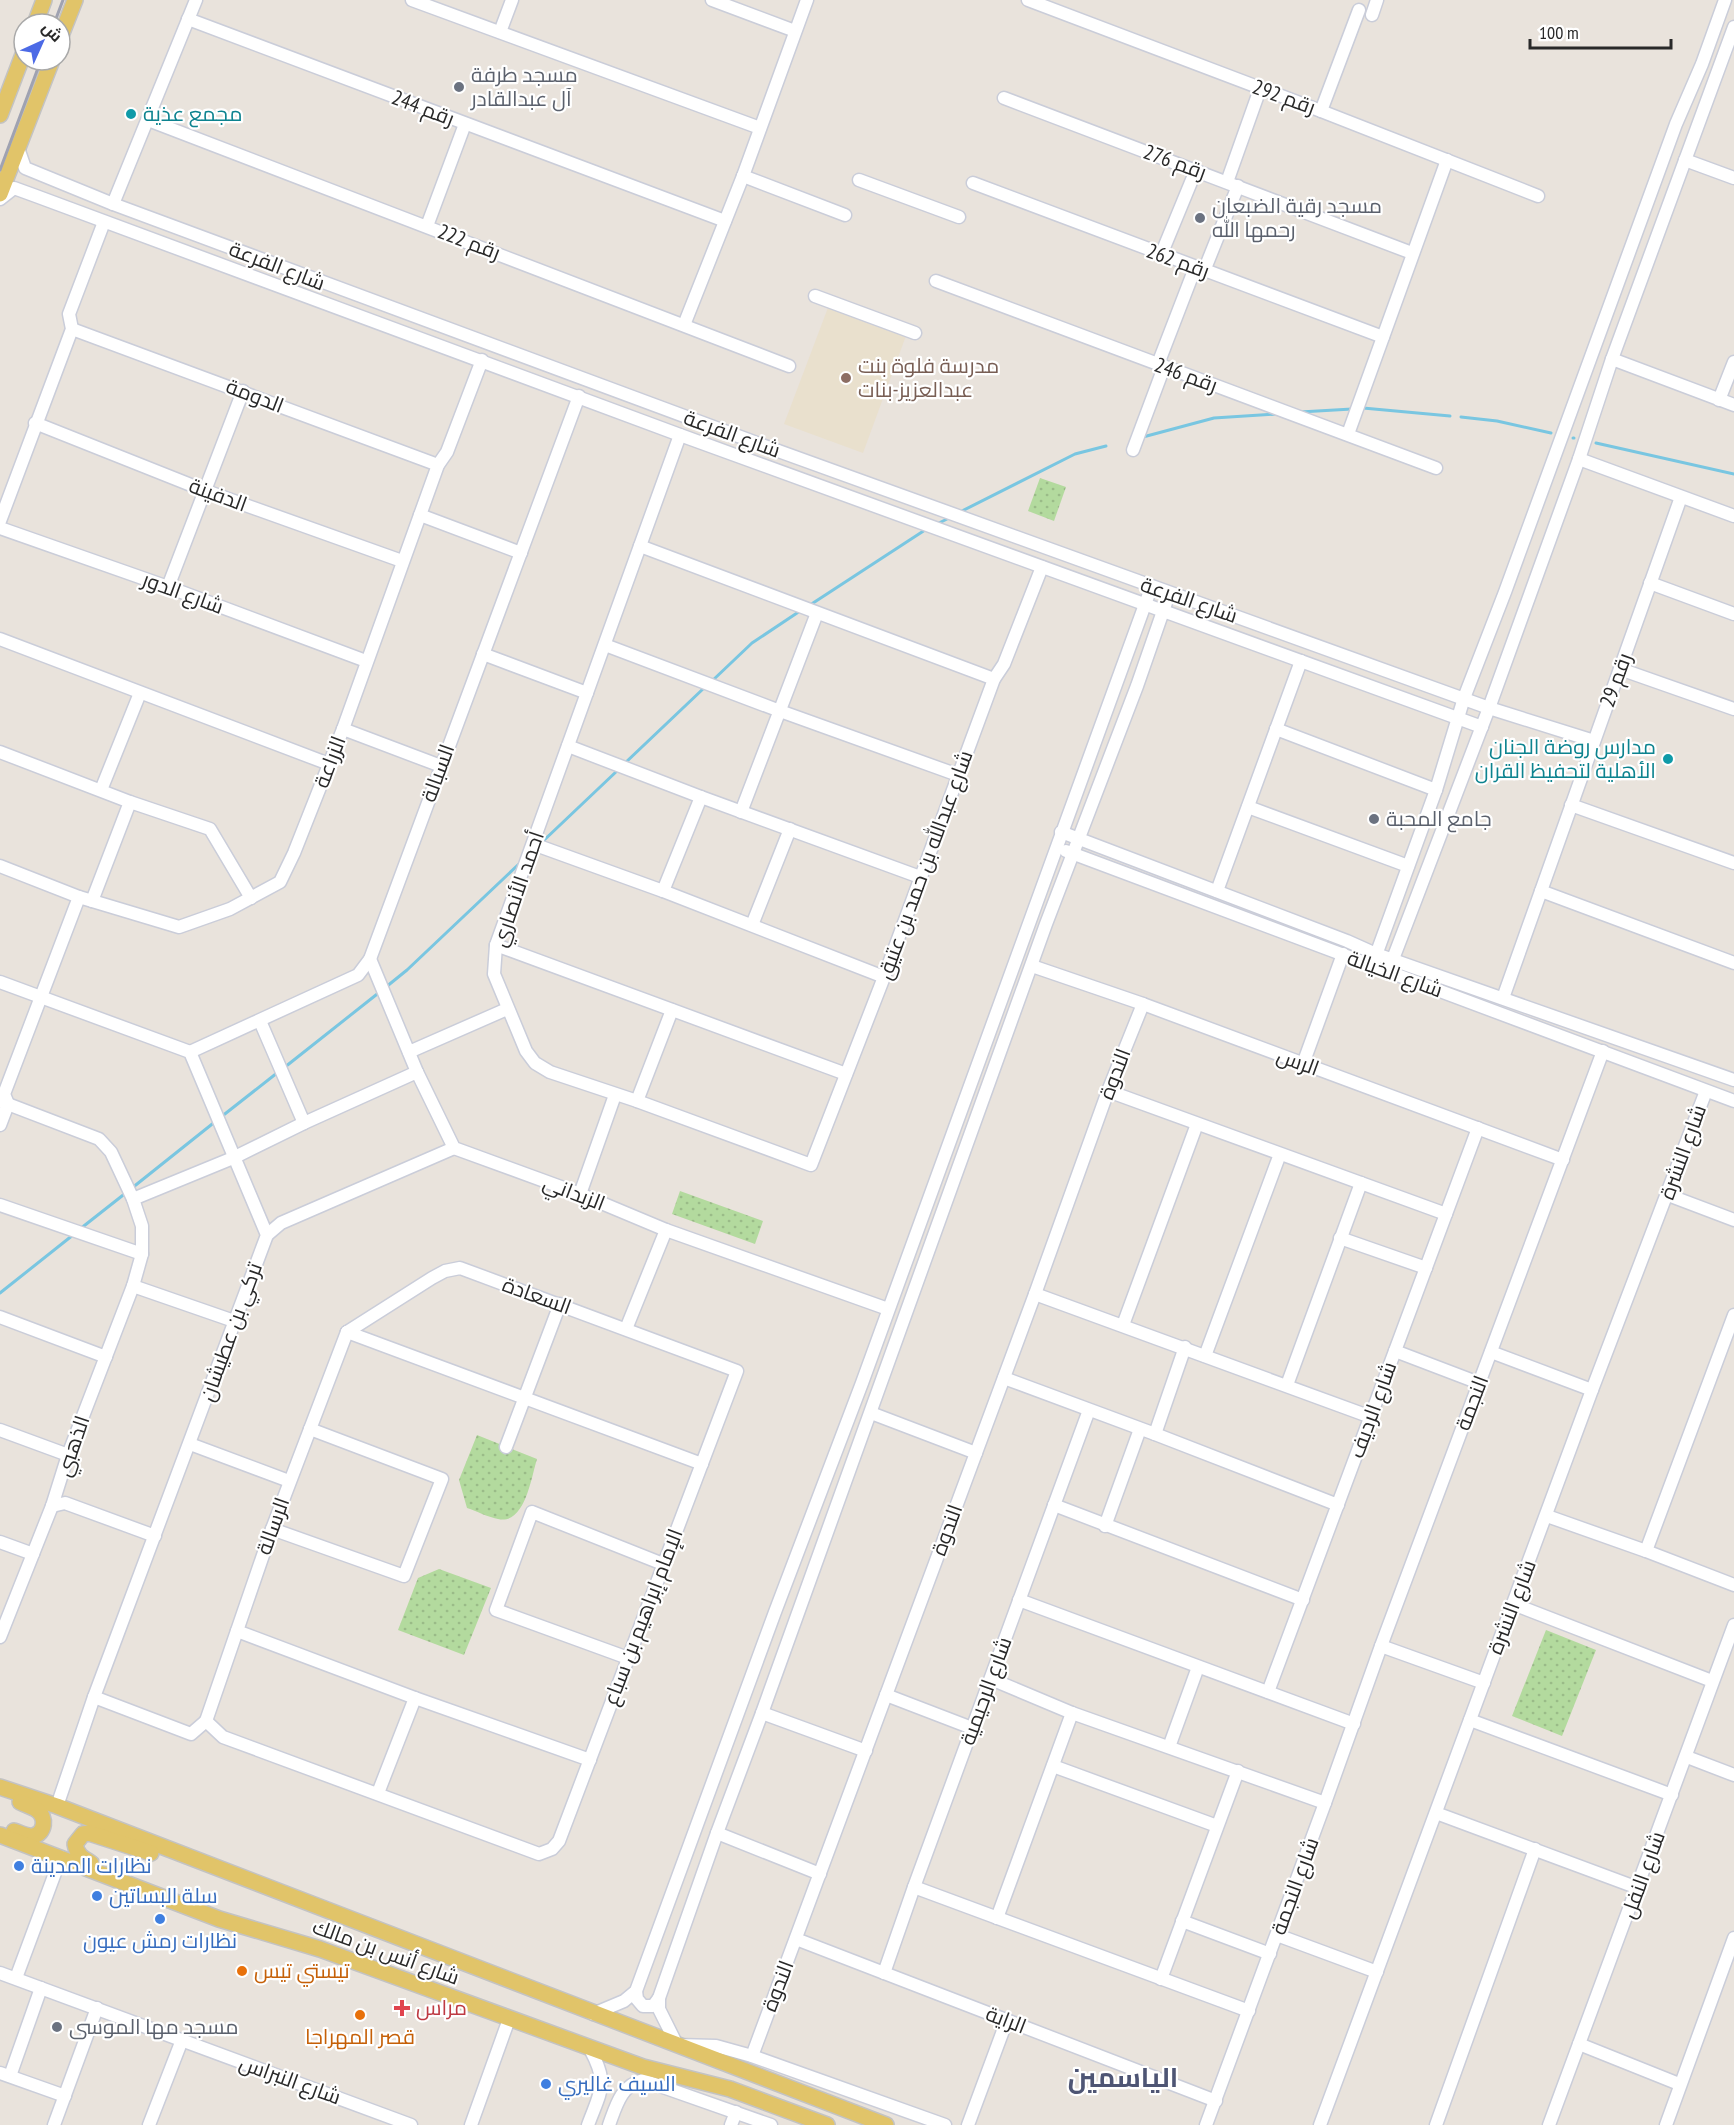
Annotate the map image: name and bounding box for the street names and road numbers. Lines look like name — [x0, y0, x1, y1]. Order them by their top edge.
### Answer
street label: رقم 292 — [1249, 73, 1319, 121]
street label: رقم 244 — [388, 83, 458, 133]
street label: رقم 276 — [1140, 138, 1210, 186]
street label: رقم 222 — [434, 217, 504, 267]
street label: شارع الفرعة — [225, 235, 329, 297]
street label: رقم 262 — [1143, 237, 1213, 285]
street label: رقم 246 — [1151, 351, 1221, 399]
street label: الدومة — [222, 372, 288, 419]
street label: شارع الفرعة — [680, 404, 784, 464]
street label: الدفينة — [185, 472, 251, 517]
street label: شارع الدور — [137, 565, 228, 621]
street label: شارع الفرعة — [1137, 570, 1241, 630]
street label: رقم 29 — [1593, 649, 1639, 711]
street label: الزراعة — [307, 732, 352, 792]
street label: السبالة — [415, 740, 460, 806]
street label: شارع عبدالله بن حمد بن عتيق — [870, 747, 980, 983]
street label: أحمد الأنصاري — [485, 828, 553, 951]
street label: شارع الخيالة — [1343, 944, 1447, 1004]
street label: الرس — [1273, 1041, 1323, 1082]
street label: الندوة — [1093, 1044, 1137, 1103]
street label: شارع النشرة — [1653, 1101, 1713, 1203]
street label: الزبداني — [538, 1168, 609, 1219]
street label: تركي بن عطيشان — [193, 1259, 271, 1406]
street label: السعادة — [499, 1271, 575, 1320]
street label: شارع الرديف — [1343, 1358, 1403, 1462]
street label: النجمة — [1449, 1372, 1494, 1434]
street label: الذهبي — [50, 1412, 98, 1481]
street label: الرسالة — [250, 1493, 295, 1558]
street label: الندوة — [925, 1501, 968, 1559]
street label: الإمام إبراهيم بن سباع — [596, 1525, 690, 1709]
street label: شارع النشرة — [1481, 1556, 1543, 1658]
street label: شارع الرحيمية — [953, 1633, 1019, 1749]
street label: شارع النفل — [1614, 1828, 1672, 1922]
street label: شارع النجمة — [1264, 1833, 1326, 1939]
street label: شارع أنس بن مالك — [309, 1912, 463, 1992]
street label: الندوة — [756, 1956, 800, 2015]
street label: الراية — [982, 2000, 1030, 2040]
street label: شارع النبراس — [235, 2049, 345, 2111]

